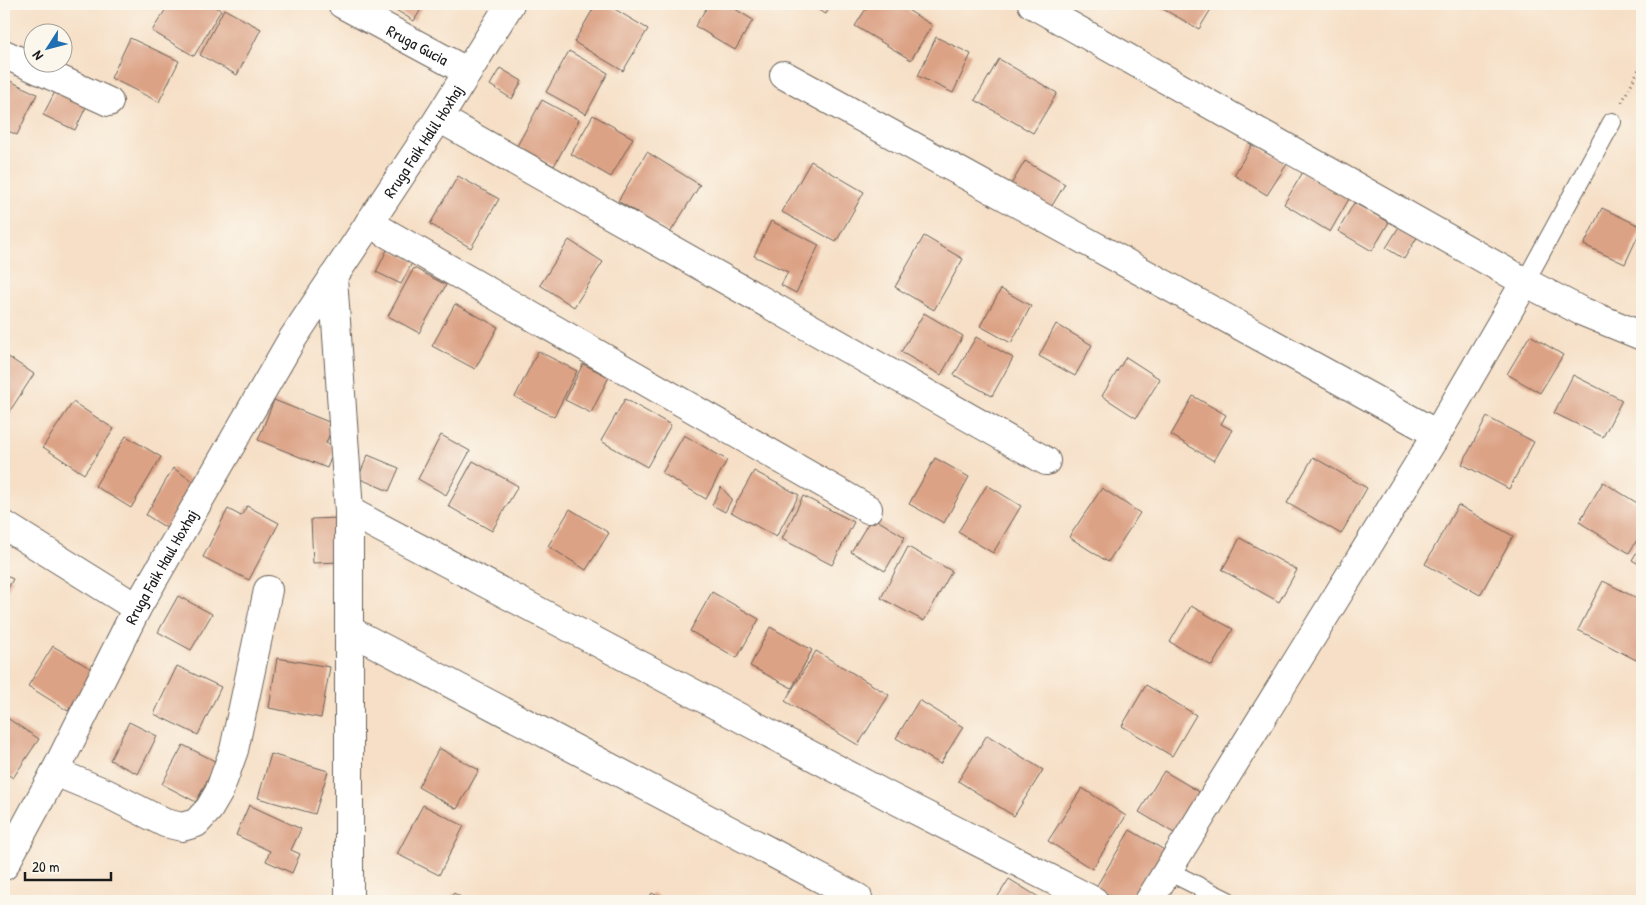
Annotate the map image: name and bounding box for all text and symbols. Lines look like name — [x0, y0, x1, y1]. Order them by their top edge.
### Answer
street label: Rruga Gucia — [383, 19, 452, 70]
north arrow — [22, 22, 72, 72]
text: N — [27, 47, 47, 65]
street label: Rruga Faik Halil Hoxhaj — [378, 81, 468, 202]
street label: Rruga Faik Haul Hoxhaj — [120, 505, 203, 628]
scale bar — [25, 850, 111, 882]
text: 20 m — [32, 856, 59, 877]

